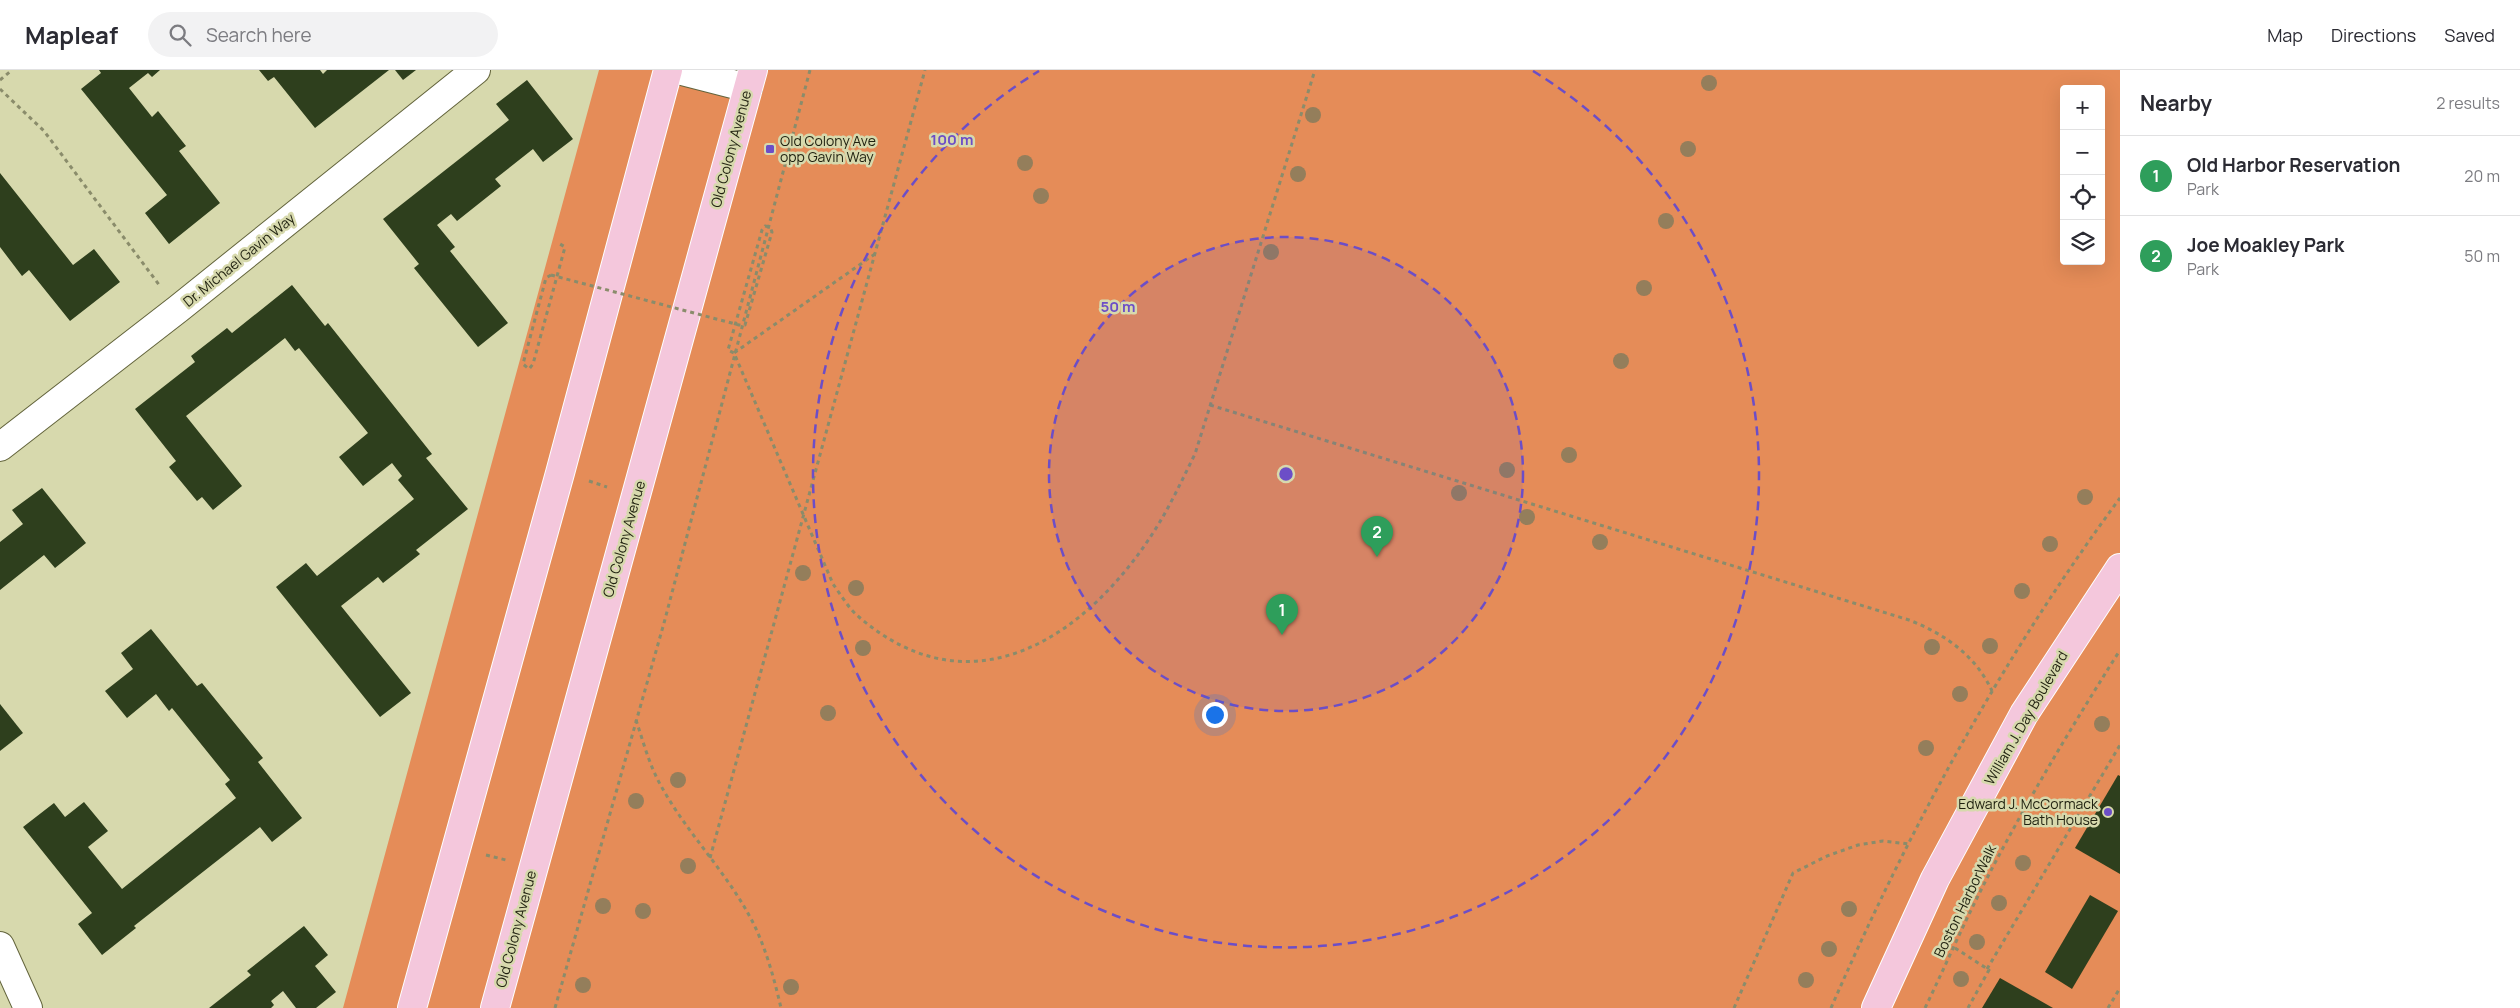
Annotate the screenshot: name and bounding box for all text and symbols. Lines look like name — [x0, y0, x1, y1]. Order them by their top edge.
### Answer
search box — [148, 12, 498, 57]
text: Mapleaf — [25, 18, 118, 51]
icon: search — [166, 21, 194, 49]
text: Search here — [206, 22, 312, 48]
text: Map — [2267, 23, 2303, 47]
text: Directions — [2331, 23, 2416, 47]
text: Saved — [2444, 23, 2495, 47]
map controls — [2060, 85, 2105, 265]
button: + — [2060, 85, 2105, 130]
street label: Old Colony Avenue — [706, 88, 755, 210]
text: Nearby — [2140, 89, 2212, 117]
text: 2 results — [2436, 92, 2500, 114]
text: 100 m — [931, 129, 973, 150]
button: − — [2060, 130, 2105, 175]
place label: Old Colony Ave opp Gavin Way — [780, 131, 876, 166]
marker: Old Colony Ave opp Gavin Way — [764, 143, 776, 155]
text: Old Harbor Reservation — [2187, 152, 2401, 178]
text: 1 — [2152, 165, 2160, 187]
text: 20 m — [2464, 165, 2500, 187]
button: locate — [2060, 175, 2105, 220]
text: Park — [2187, 178, 2219, 200]
street label: Dr. Michael Gavin Way — [179, 208, 299, 311]
button: layers — [2060, 220, 2105, 265]
text: Joe Moakley Park — [2187, 232, 2344, 258]
text: 2 — [2151, 245, 2161, 267]
text: 50 m — [2464, 245, 2500, 267]
text: Park — [2187, 258, 2219, 280]
text: 50 m — [1100, 296, 1136, 317]
centre of rings — [1277, 465, 1295, 483]
street label: Old Colony Avenue — [598, 478, 649, 599]
pin: 2 — [1361, 516, 1393, 557]
pin: 1 — [1266, 594, 1298, 635]
street label: William J. Day Boulevard — [1979, 647, 2072, 788]
your location — [1202, 702, 1228, 728]
place label: Edward J. McCormack Bath House — [1958, 794, 2099, 829]
marker: Edward J. McCormack Bath House — [2102, 806, 2114, 818]
street label: Boston HarborWalk — [1929, 840, 2001, 960]
street label: Old Colony Avenue — [491, 868, 540, 990]

